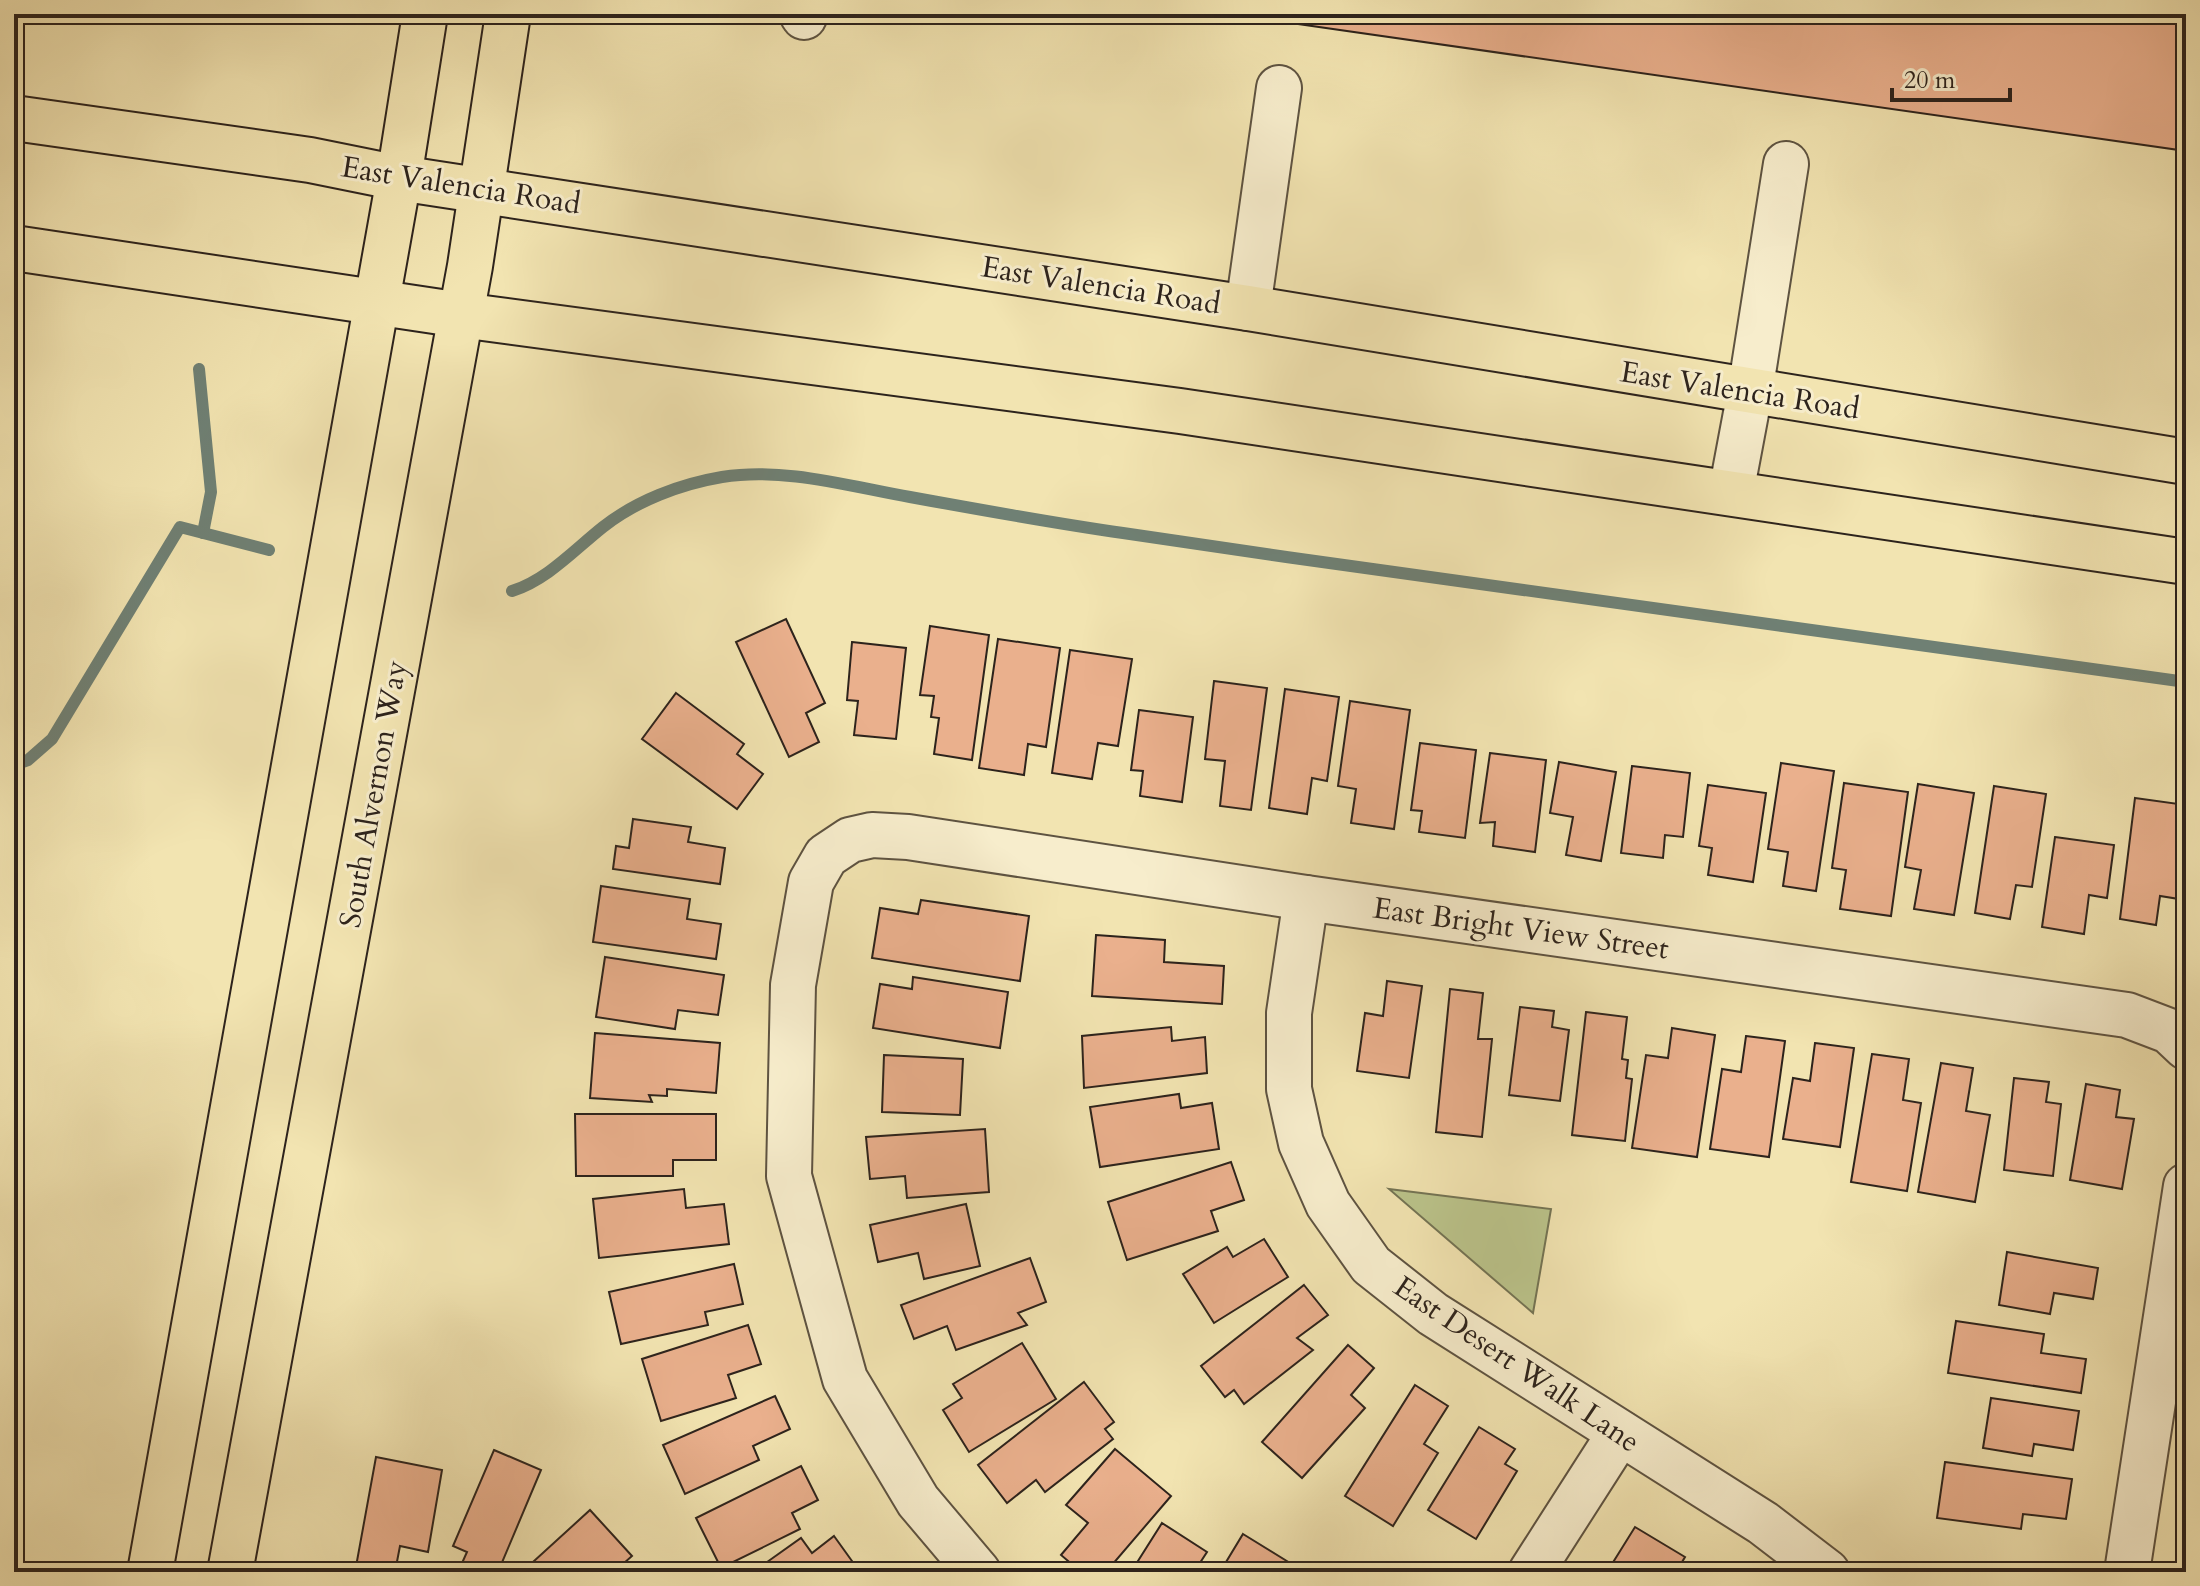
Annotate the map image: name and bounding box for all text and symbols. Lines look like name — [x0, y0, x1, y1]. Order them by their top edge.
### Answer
scale bar — [1892, 52, 2010, 102]
text: 20 m — [1904, 64, 1956, 97]
street label: East Valencia Road — [338, 146, 583, 225]
street label: East Valencia Road — [978, 246, 1223, 325]
street label: East Valencia Road — [1617, 351, 1862, 430]
street label: South Alvernon Way — [330, 657, 417, 931]
street label: East Bright View Street — [1371, 887, 1672, 970]
street label: East Desert Walk Lane — [1386, 1267, 1648, 1462]

